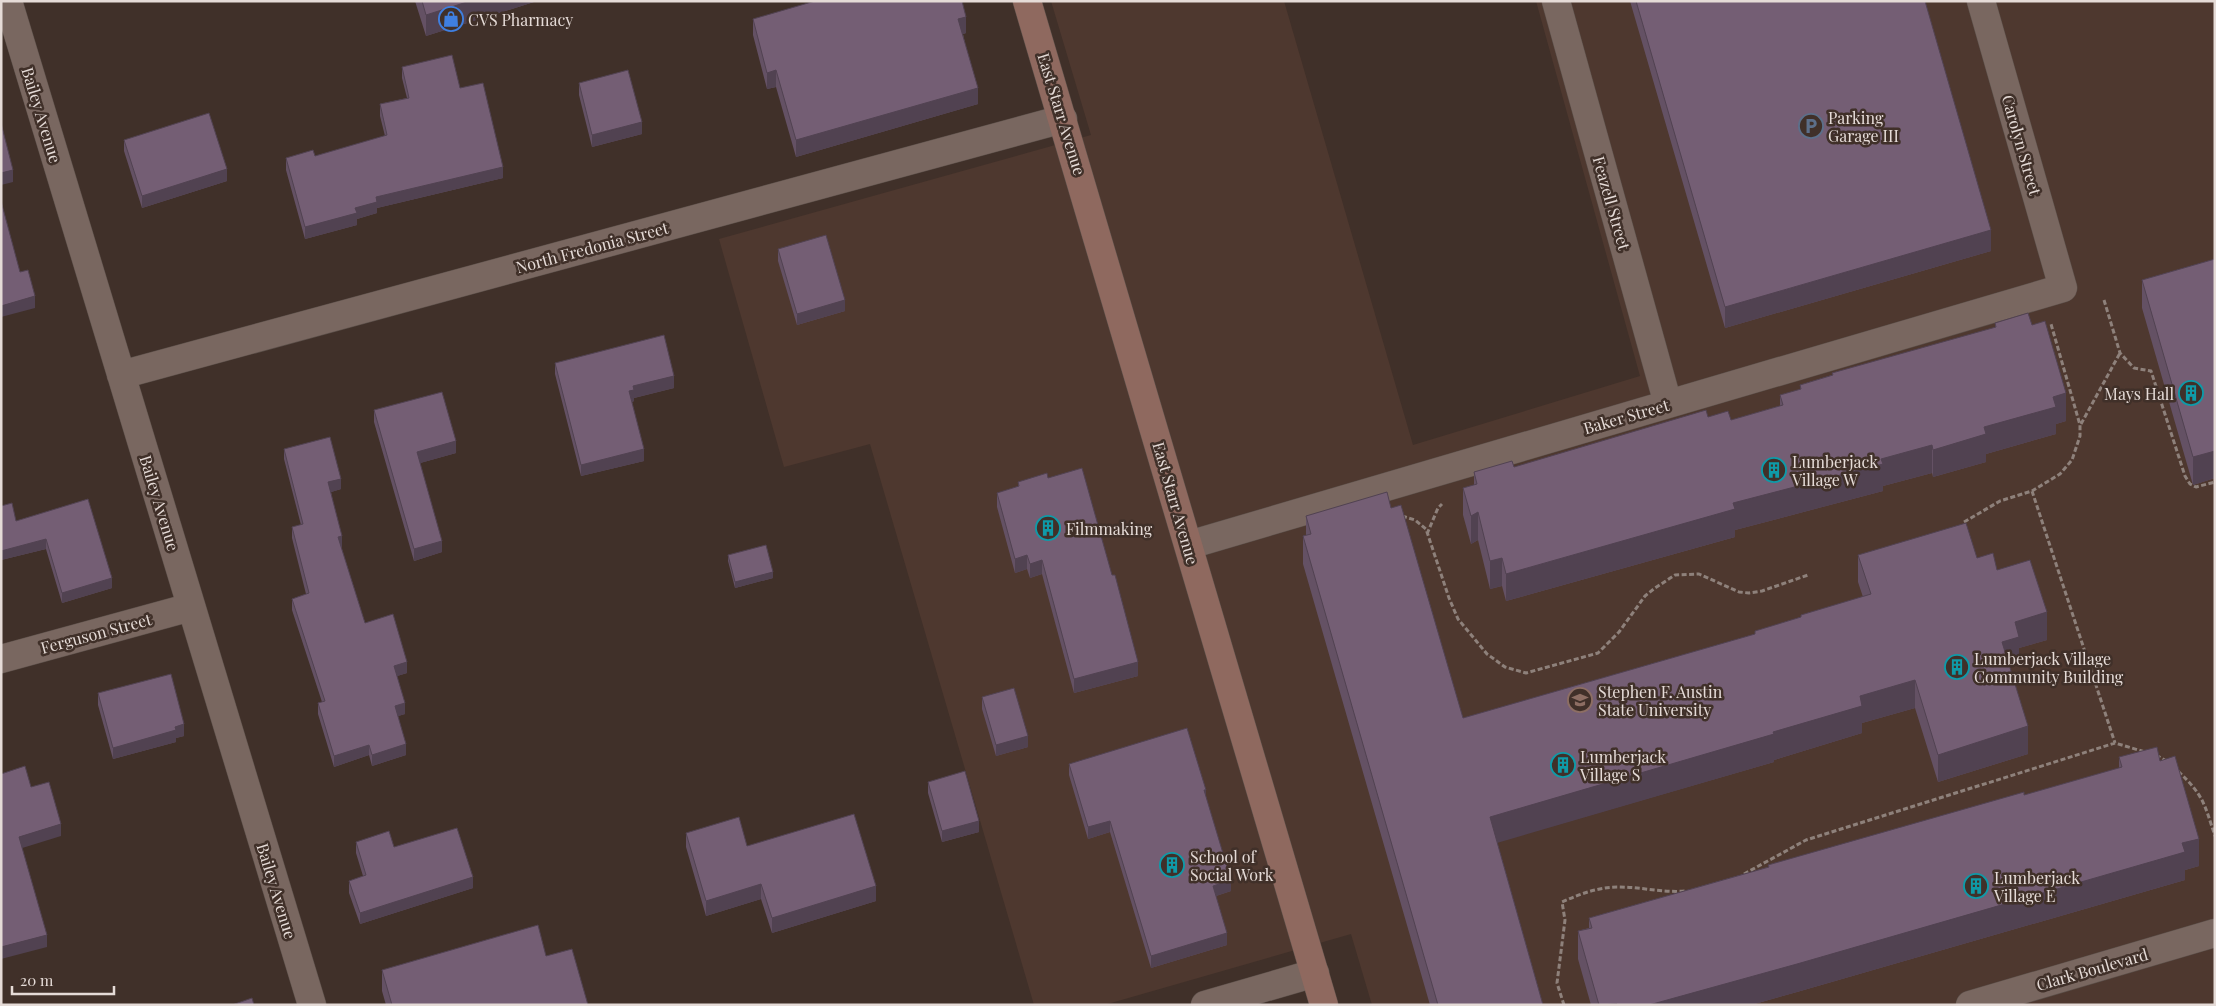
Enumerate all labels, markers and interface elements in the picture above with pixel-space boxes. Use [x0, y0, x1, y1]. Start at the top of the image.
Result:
shop icon: CVS Pharmacy [438, 6, 464, 32]
place label: CVS Pharmacy [468, 9, 573, 30]
street label: East Starr Avenue [1033, 50, 1091, 178]
street label: Bailey Avenue [18, 65, 66, 165]
street label: Carolyn Street [1998, 92, 2046, 198]
place label: Parking Garage III [1828, 107, 1899, 146]
parking icon: Parking Garage III [1798, 113, 1824, 139]
street label: Feazell Street [1589, 154, 1635, 253]
street label: North Fredonia Street [513, 216, 671, 277]
building icon: Mays Hall [2178, 380, 2204, 406]
place label: Mays Hall [2104, 383, 2174, 404]
street label: Baker Street [1581, 394, 1672, 438]
street label: East Starr Avenue [1148, 439, 1204, 567]
place label: Lumberjack Village W [1791, 451, 1878, 490]
street label: Bailey Avenue [136, 453, 184, 553]
building icon: Lumberjack Village W [1761, 457, 1787, 483]
building icon: Filmmaking [1035, 515, 1061, 541]
place label: Filmmaking [1066, 518, 1153, 539]
street label: Ferguson Street [38, 608, 154, 658]
place label: Lumberjack Village Community Building [1974, 648, 2124, 687]
building icon: Lumberjack Village Community Building [1944, 654, 1970, 680]
place label: Stephen F. Austin State University [1598, 681, 1723, 720]
school or university icon: Stephen F. Austin State University [1567, 687, 1593, 713]
place label: Lumberjack Village S [1579, 746, 1666, 785]
building icon: Lumberjack Village S [1550, 752, 1576, 778]
street label: Bailey Avenue [253, 841, 301, 941]
place label: School of Social Work [1190, 846, 1274, 885]
building icon: School of Social Work [1159, 852, 1185, 878]
place label: Lumberjack Village E [1993, 867, 2080, 906]
building icon: Lumberjack Village E [1963, 873, 1989, 899]
street label: Clark Boulevard [2034, 943, 2150, 995]
scale bar [12, 964, 115, 996]
text: 20 m [20, 970, 54, 990]

